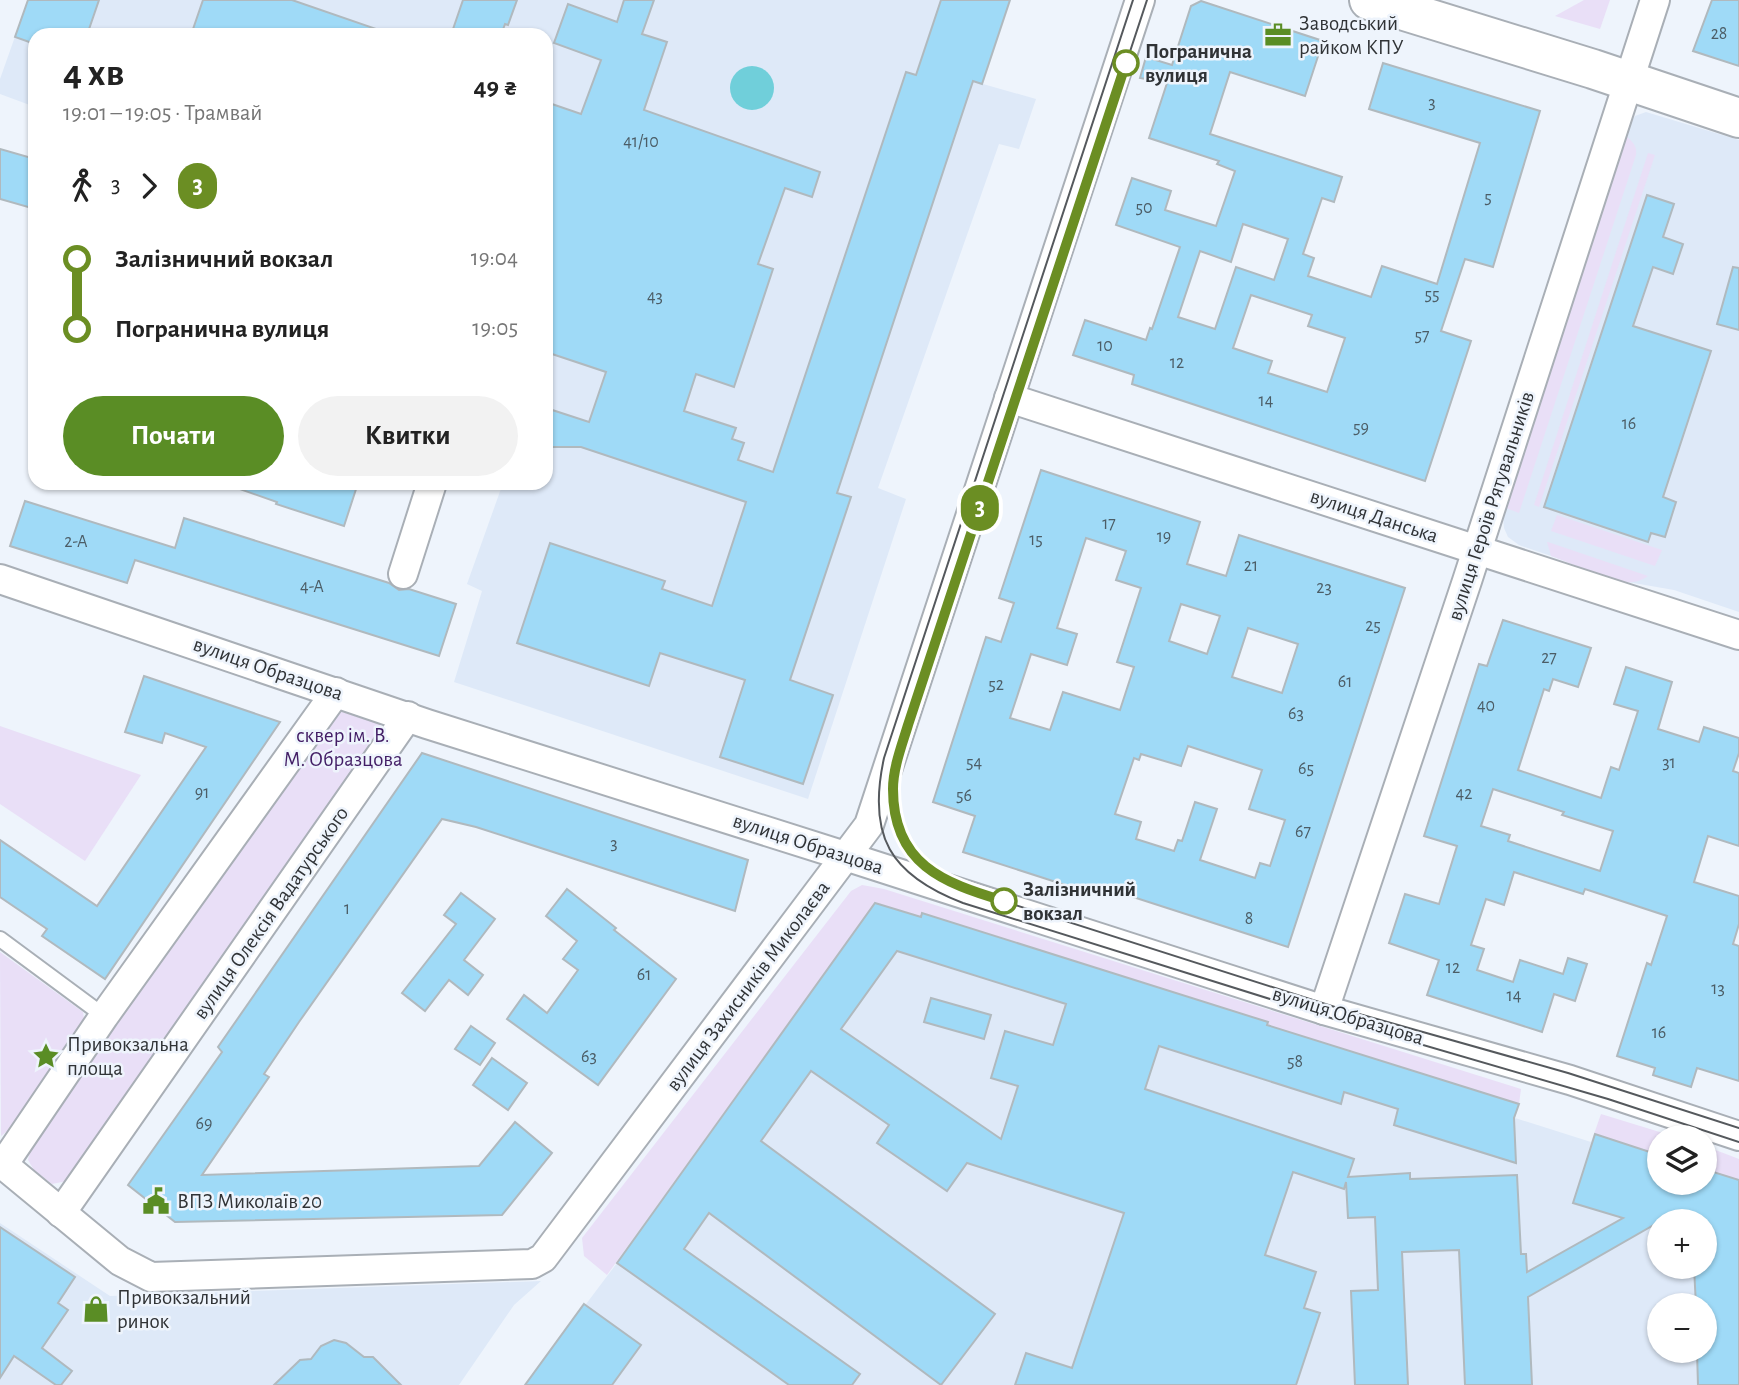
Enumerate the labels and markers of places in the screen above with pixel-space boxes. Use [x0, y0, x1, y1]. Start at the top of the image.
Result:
place label: Заводський райком КПУ [1299, 13, 1404, 58]
office icon: Заводський райком КПУ [1263, 20, 1293, 50]
place label: Погранична вулиця [1145, 41, 1252, 86]
marker: Погранична вулиця [1113, 50, 1139, 76]
place label: Залізничний вокзал [1023, 879, 1136, 924]
marker: Залізничний вокзал [991, 888, 1017, 914]
place label: Привокзальна площа [67, 1034, 189, 1079]
place icon: Привокзальна площа [31, 1041, 61, 1071]
public building icon: ВПЗ Миколаїв 20 [141, 1186, 171, 1216]
place label: ВПЗ Миколаїв 20 [177, 1191, 322, 1212]
place label: Привокзальний ринок [117, 1287, 251, 1332]
shop icon: Привокзальний ринок [81, 1294, 111, 1324]

